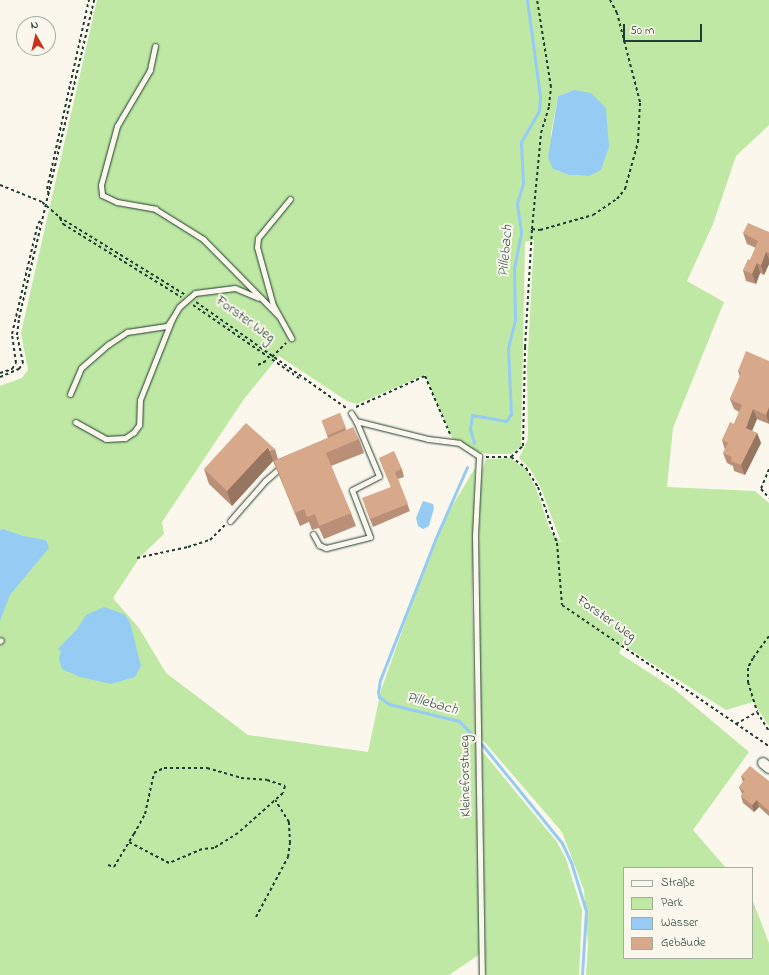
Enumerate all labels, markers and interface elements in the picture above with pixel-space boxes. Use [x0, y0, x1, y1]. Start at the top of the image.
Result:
north arrow [16, 16, 56, 56]
scale bar [625, 16, 704, 42]
text: N [30, 17, 39, 34]
text: 50 m [630, 22, 654, 40]
water label: Pillebach [495, 224, 517, 278]
street label: Forster Weg [212, 293, 278, 347]
street label: Forster Weg [573, 592, 639, 646]
water label: Pillebach [405, 689, 459, 719]
street label: Kleineforstweg [457, 735, 475, 817]
legend [623, 867, 753, 959]
text: Straße [661, 874, 695, 892]
text: Park [661, 894, 683, 912]
text: Wasser [661, 914, 698, 932]
text: Gebäude [661, 934, 705, 952]

